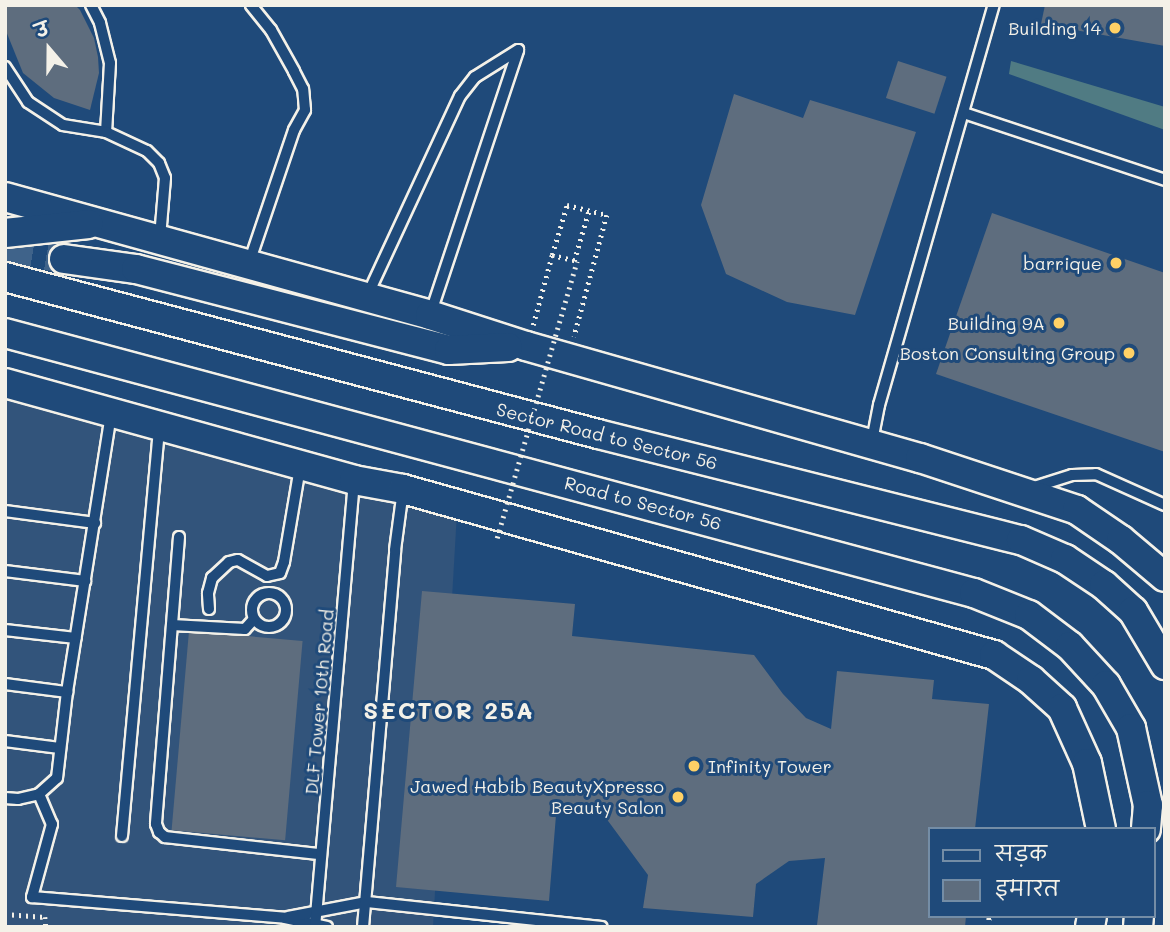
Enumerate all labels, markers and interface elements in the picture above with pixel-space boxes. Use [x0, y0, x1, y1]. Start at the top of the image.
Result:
north arrow [14, 14, 84, 84]
text: उ [31, 15, 52, 43]
place label: Building 14 [1008, 17, 1101, 39]
marker: Building 14 [1107, 20, 1123, 36]
place label: barrique [1023, 252, 1102, 274]
marker: barrique [1108, 255, 1124, 271]
place label: Building 9A [948, 312, 1045, 334]
marker: Building 9A [1051, 315, 1067, 331]
place label: Boston Consulting Group [900, 342, 1115, 364]
marker: Boston Consulting Group [1121, 345, 1137, 361]
street label: Sector Road to Sector 56 [494, 398, 720, 474]
street label: Road to Sector 56 [562, 472, 724, 534]
street label: DLF Tower 10th Road [300, 608, 338, 796]
district label: SECTOR 25A [365, 696, 533, 724]
place label: Infinity Tower [708, 755, 832, 777]
marker: Infinity Tower [686, 758, 702, 774]
place label: Jawed Habib BeautyXpresso Beauty Salon [410, 776, 664, 818]
marker: Jawed Habib BeautyXpresso Beauty Salon [670, 789, 686, 805]
legend [928, 827, 1156, 918]
text: सड़क [995, 839, 1047, 866]
text: इमारत [995, 874, 1059, 901]

